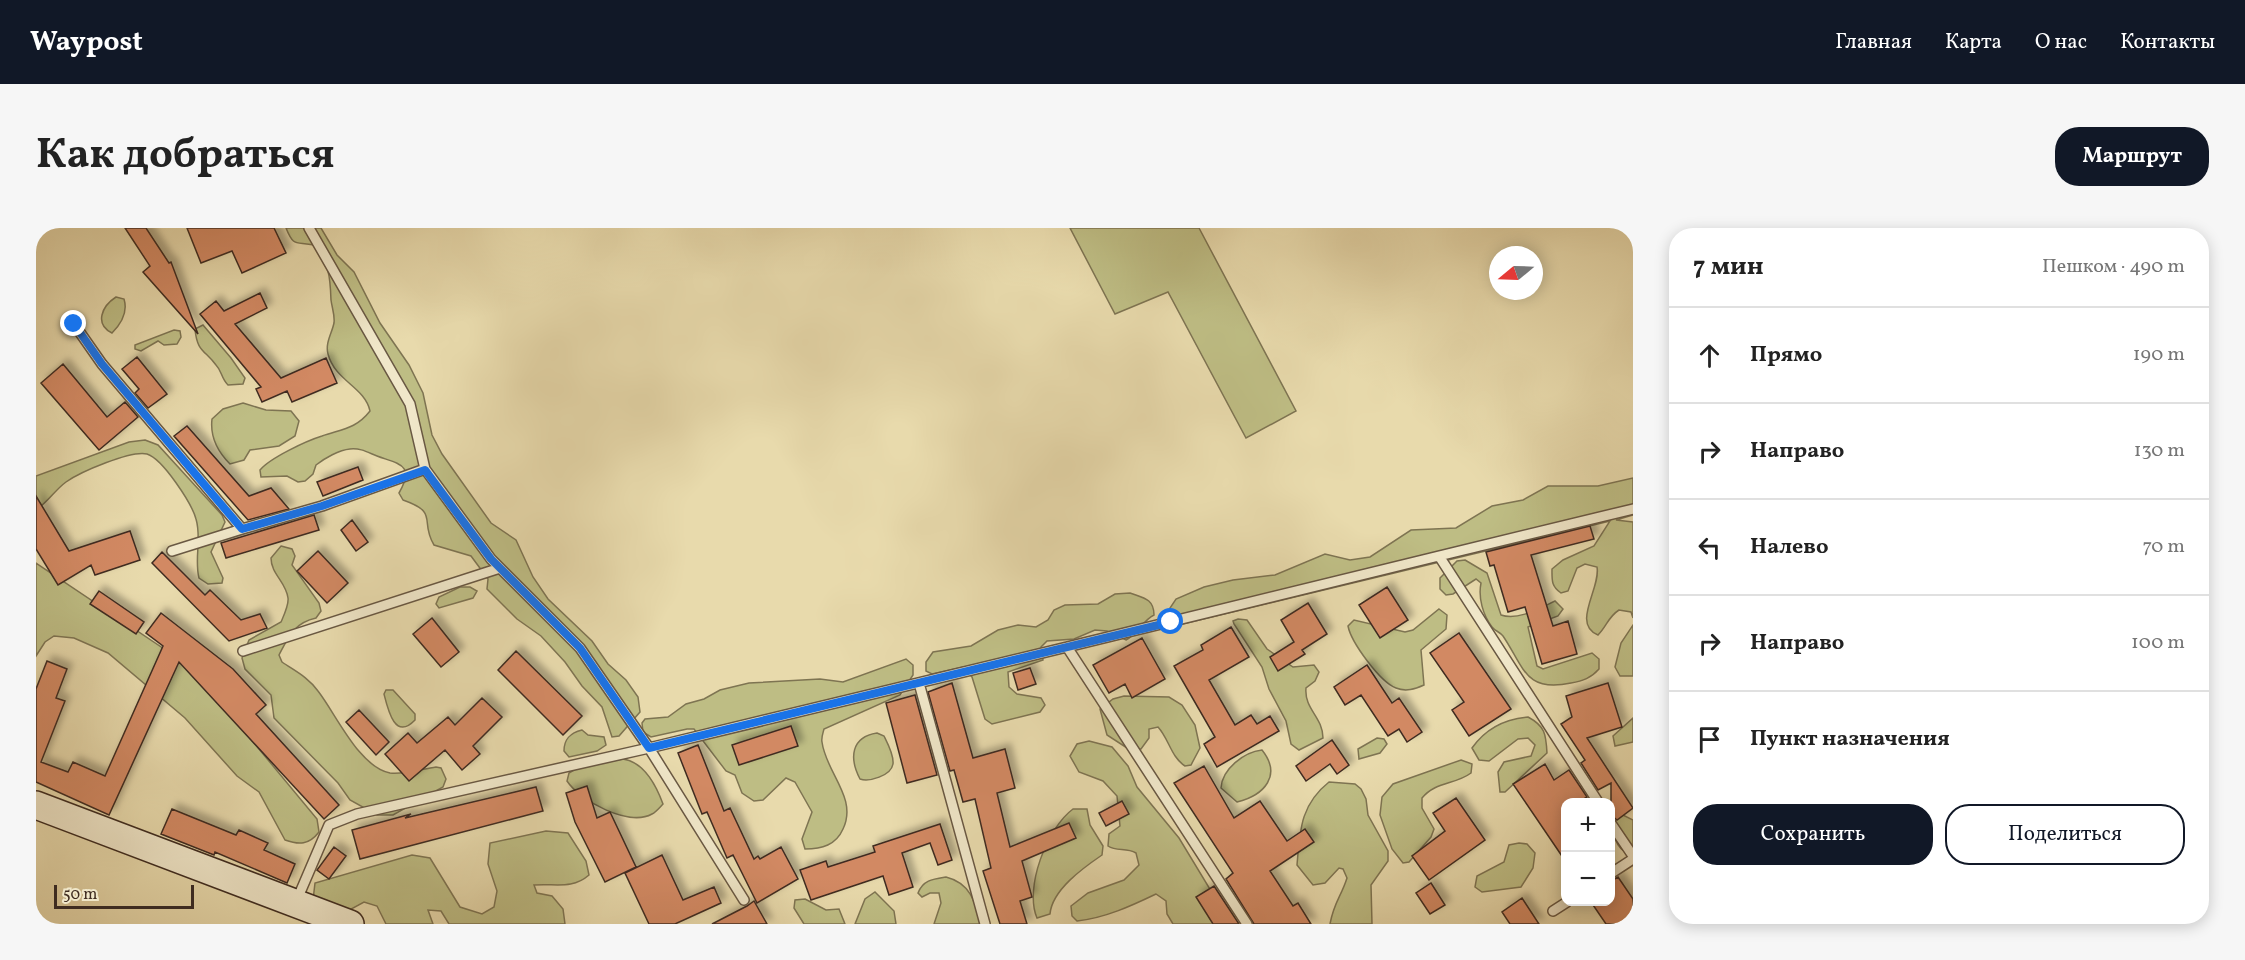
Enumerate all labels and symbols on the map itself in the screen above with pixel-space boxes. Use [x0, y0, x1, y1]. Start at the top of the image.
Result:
north arrow [1489, 246, 1543, 300]
route end [60, 310, 86, 336]
route start [1157, 608, 1183, 634]
scale bar [54, 882, 194, 910]

